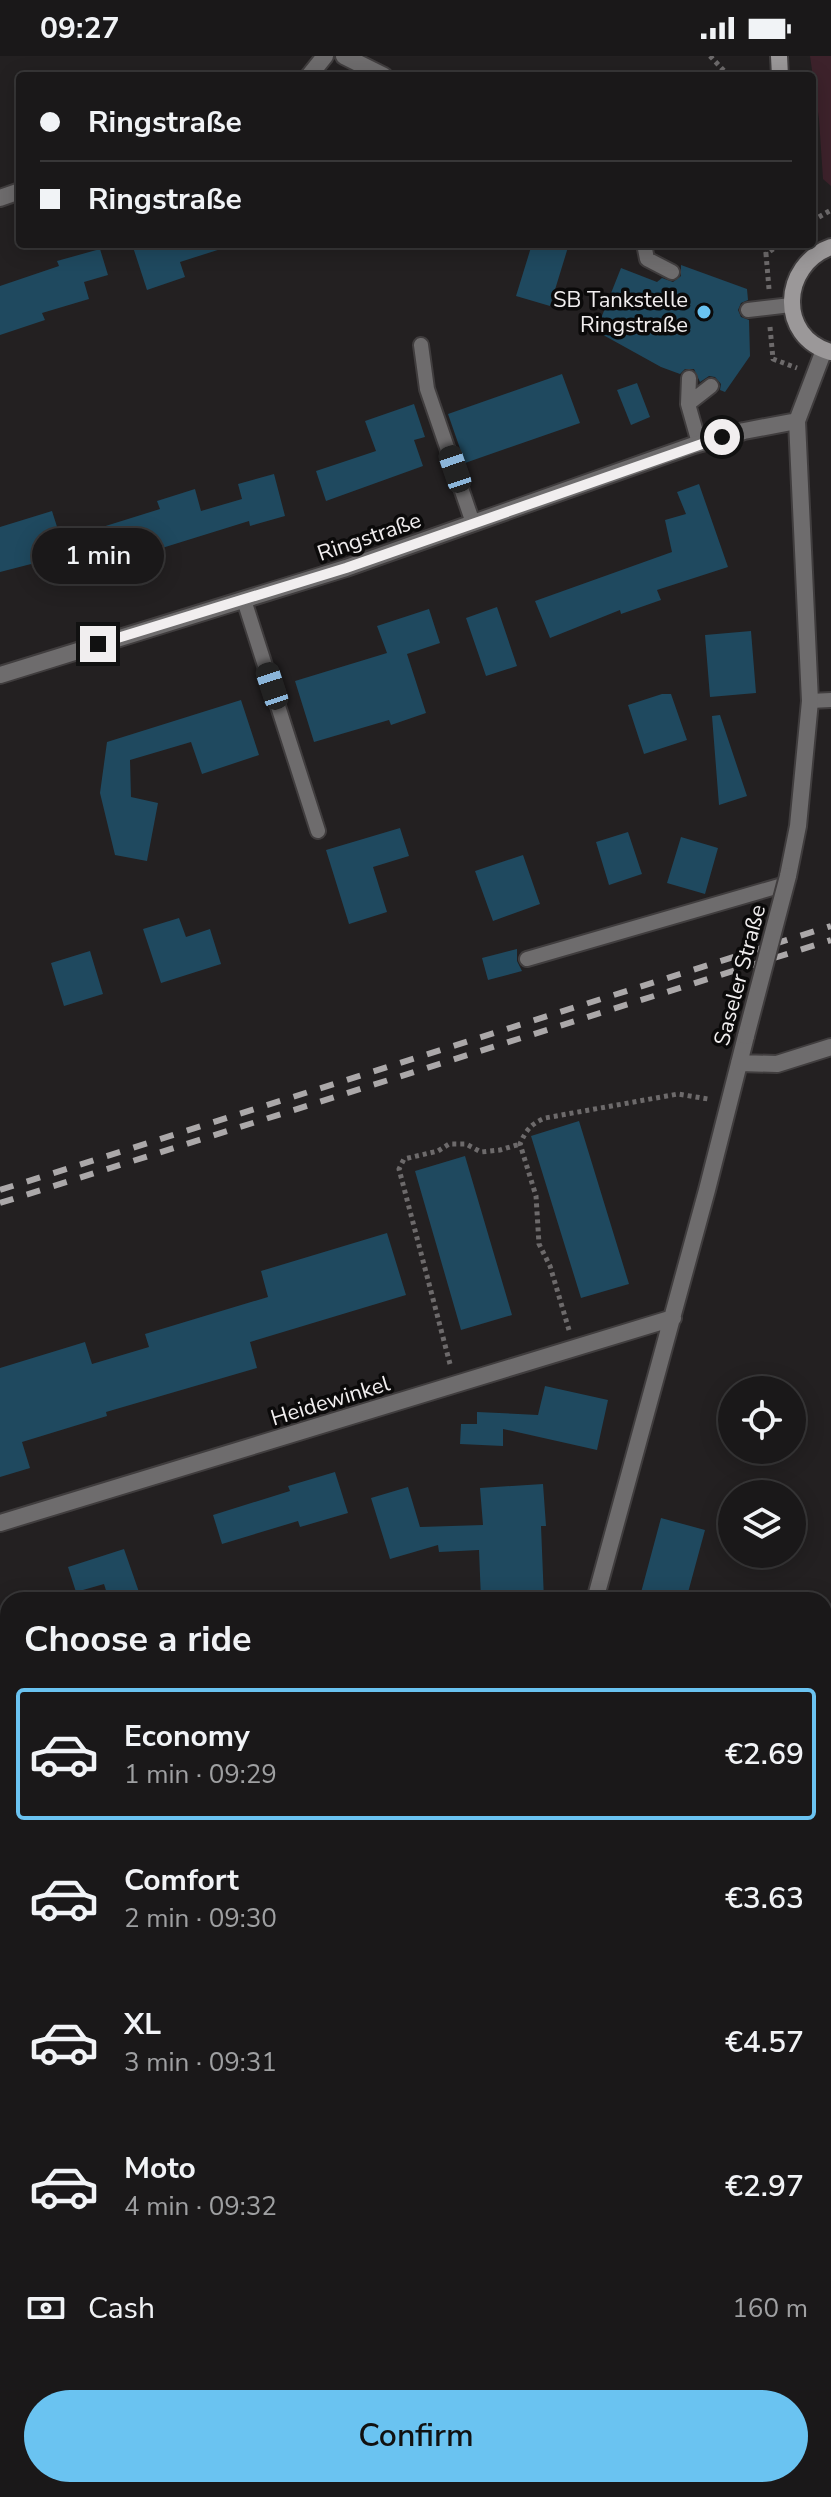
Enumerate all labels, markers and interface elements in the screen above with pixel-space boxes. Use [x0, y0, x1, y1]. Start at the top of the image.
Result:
text: 09:27 [40, 8, 119, 49]
text: Ringstraße [88, 102, 242, 143]
text: Ringstraße [88, 179, 242, 220]
place label: SB Tankstelle Ringstraße [553, 285, 688, 340]
marker: SB Tankstelle Ringstraße [695, 303, 713, 321]
route start [704, 419, 740, 455]
car [436, 442, 474, 496]
street label: Ringstraße [313, 505, 425, 569]
callout: 1 min [32, 528, 164, 584]
text: 1 min [65, 538, 131, 573]
route end [80, 626, 116, 662]
car [253, 659, 291, 713]
street label: Saseler Straße [707, 901, 773, 1049]
street label: Heidewinkel [267, 1368, 394, 1433]
map controls [718, 1376, 806, 1568]
button: locate [718, 1376, 806, 1464]
button: layers [718, 1480, 806, 1568]
text: Choose a ride [24, 1615, 252, 1664]
text: Economy [124, 1716, 250, 1757]
icon: car [28, 1718, 100, 1790]
text: €2.69 [725, 1734, 804, 1775]
text: 1 min · 09:29 [124, 1757, 277, 1792]
text: Comfort [124, 1860, 239, 1901]
icon: car [28, 1862, 100, 1934]
text: €3.63 [725, 1878, 804, 1919]
text: 2 min · 09:30 [124, 1901, 277, 1936]
text: XL [124, 2004, 161, 2045]
icon: car [28, 2006, 100, 2078]
text: €4.57 [725, 2022, 804, 2063]
text: 3 min · 09:31 [124, 2045, 277, 2080]
text: Moto [124, 2148, 196, 2189]
icon: car [28, 2150, 100, 2222]
text: €2.97 [725, 2166, 804, 2207]
text: 4 min · 09:32 [124, 2189, 277, 2224]
icon: cash [24, 2286, 68, 2330]
text: Cash [88, 2288, 155, 2329]
text: 160 m [732, 2291, 808, 2326]
button: Confirm [24, 2390, 808, 2482]

